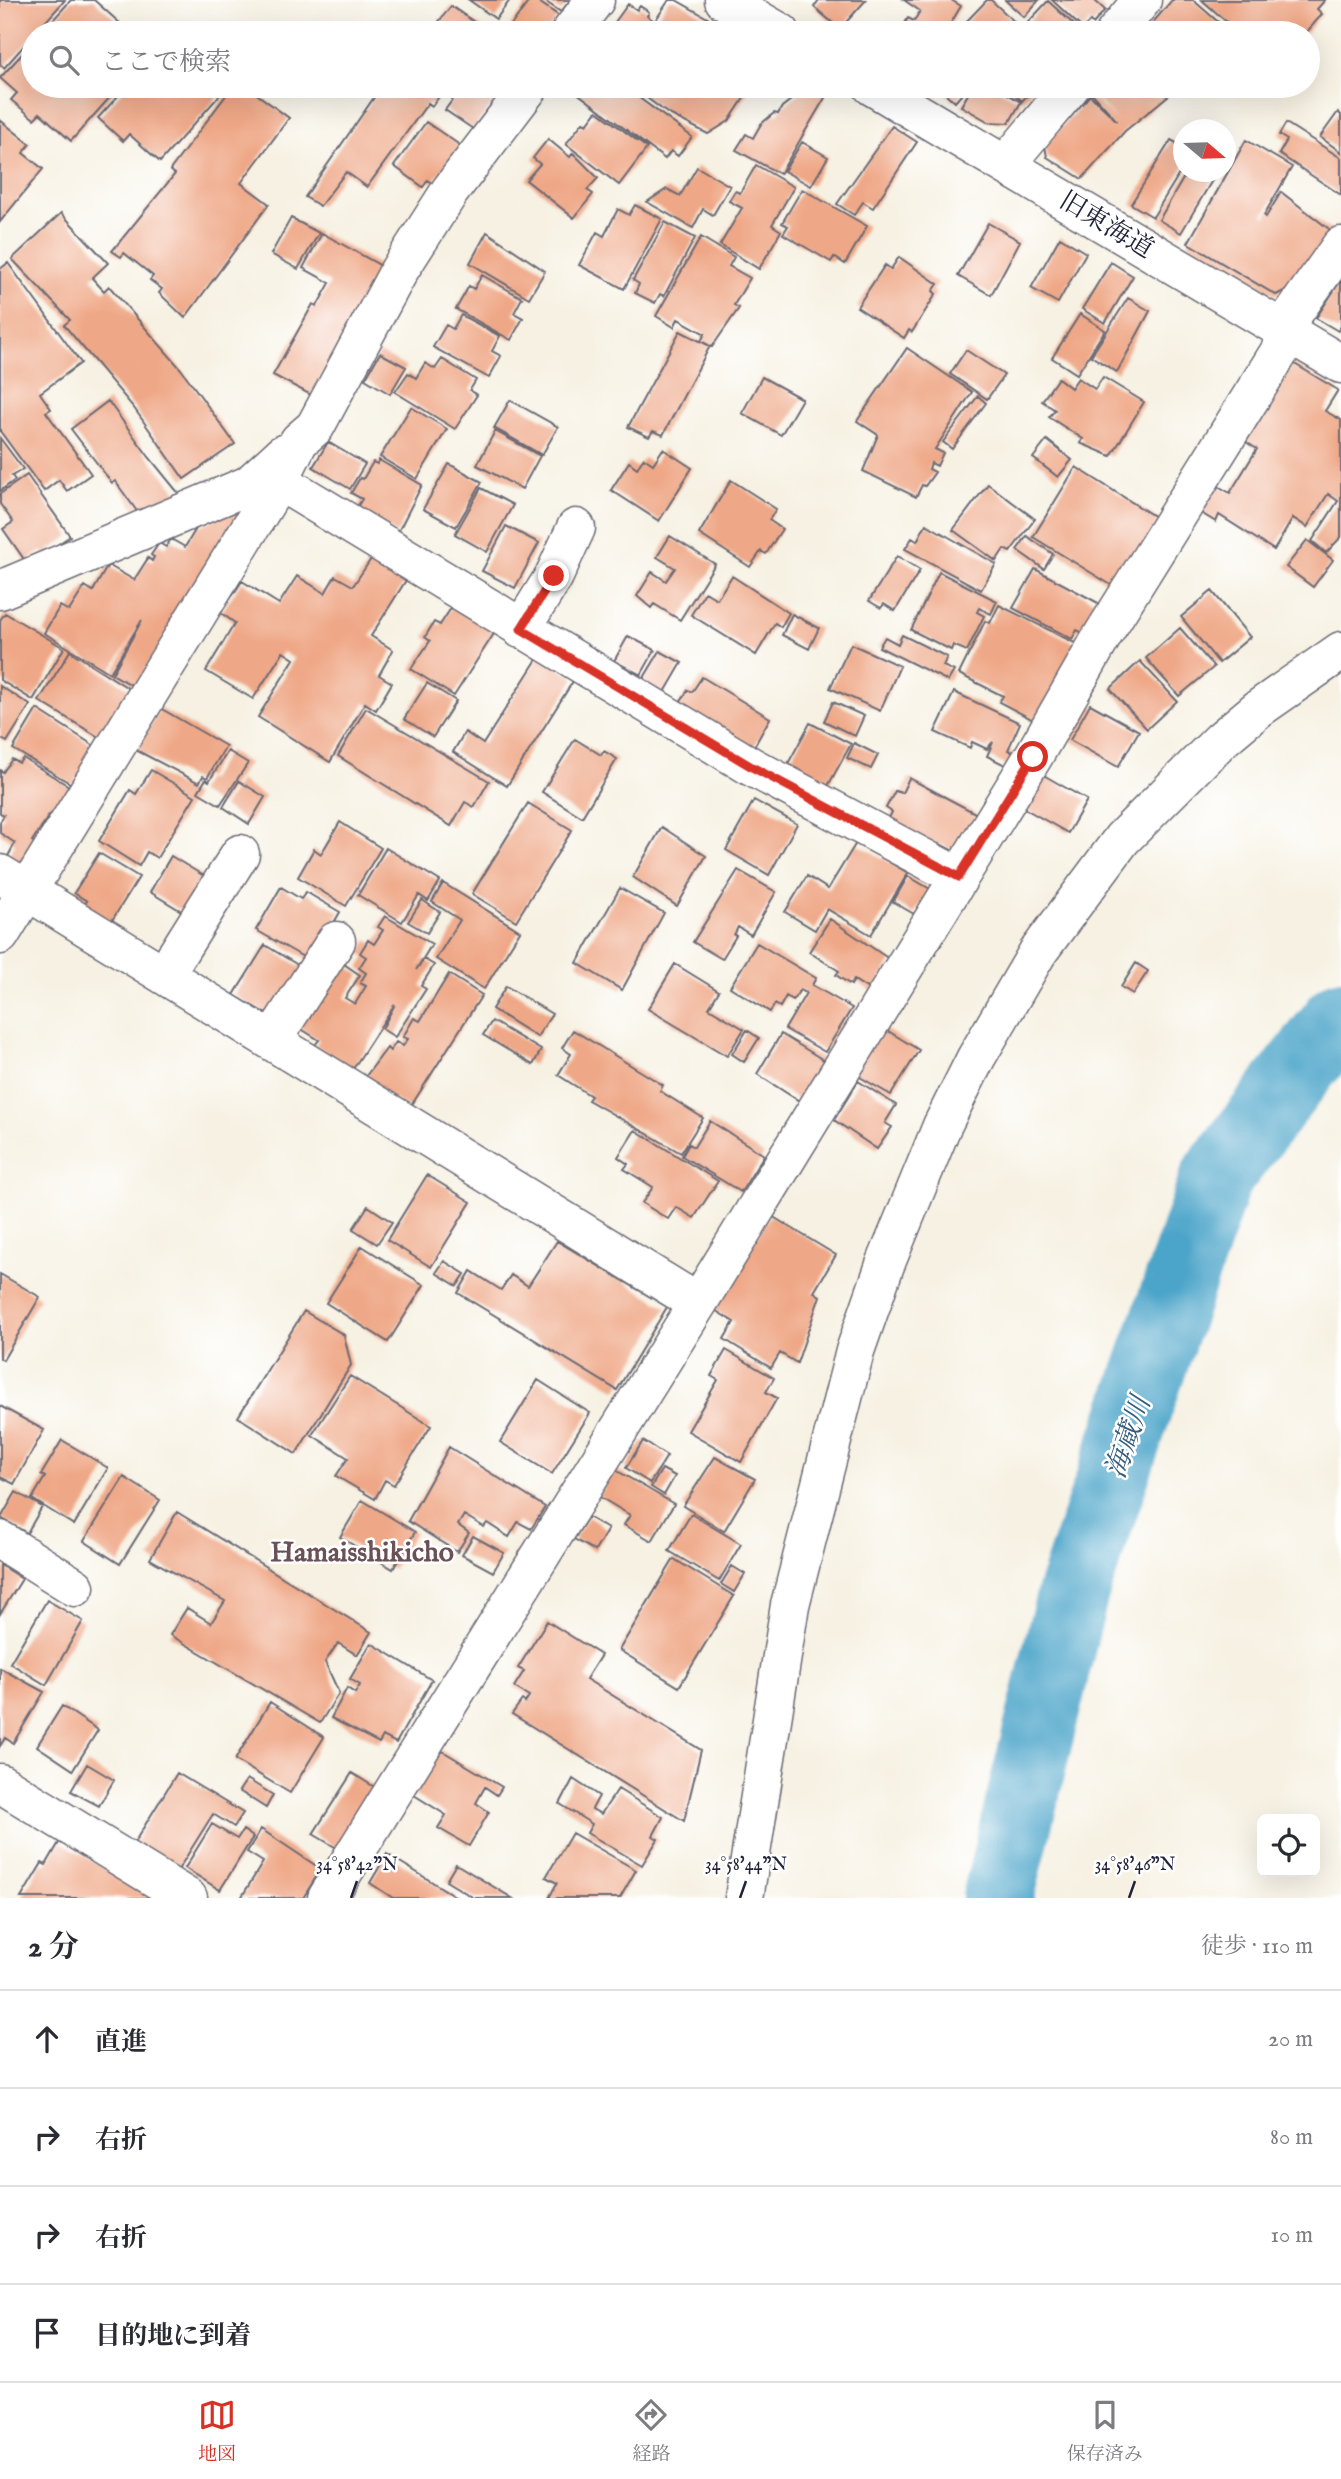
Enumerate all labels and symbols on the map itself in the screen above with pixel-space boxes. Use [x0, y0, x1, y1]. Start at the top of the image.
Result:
north arrow [1173, 119, 1236, 182]
street label: 旧東海道 [1053, 184, 1159, 266]
route end [538, 560, 569, 591]
route start [1017, 741, 1048, 772]
water label: 海蔵川 [1099, 1390, 1161, 1483]
district label: Hamaisshikicho [270, 1536, 454, 1571]
text: 34°58'42"N [316, 1854, 398, 1877]
text: 34°58'44"N [705, 1854, 787, 1877]
text: 34°58'46"N [1095, 1854, 1176, 1877]

